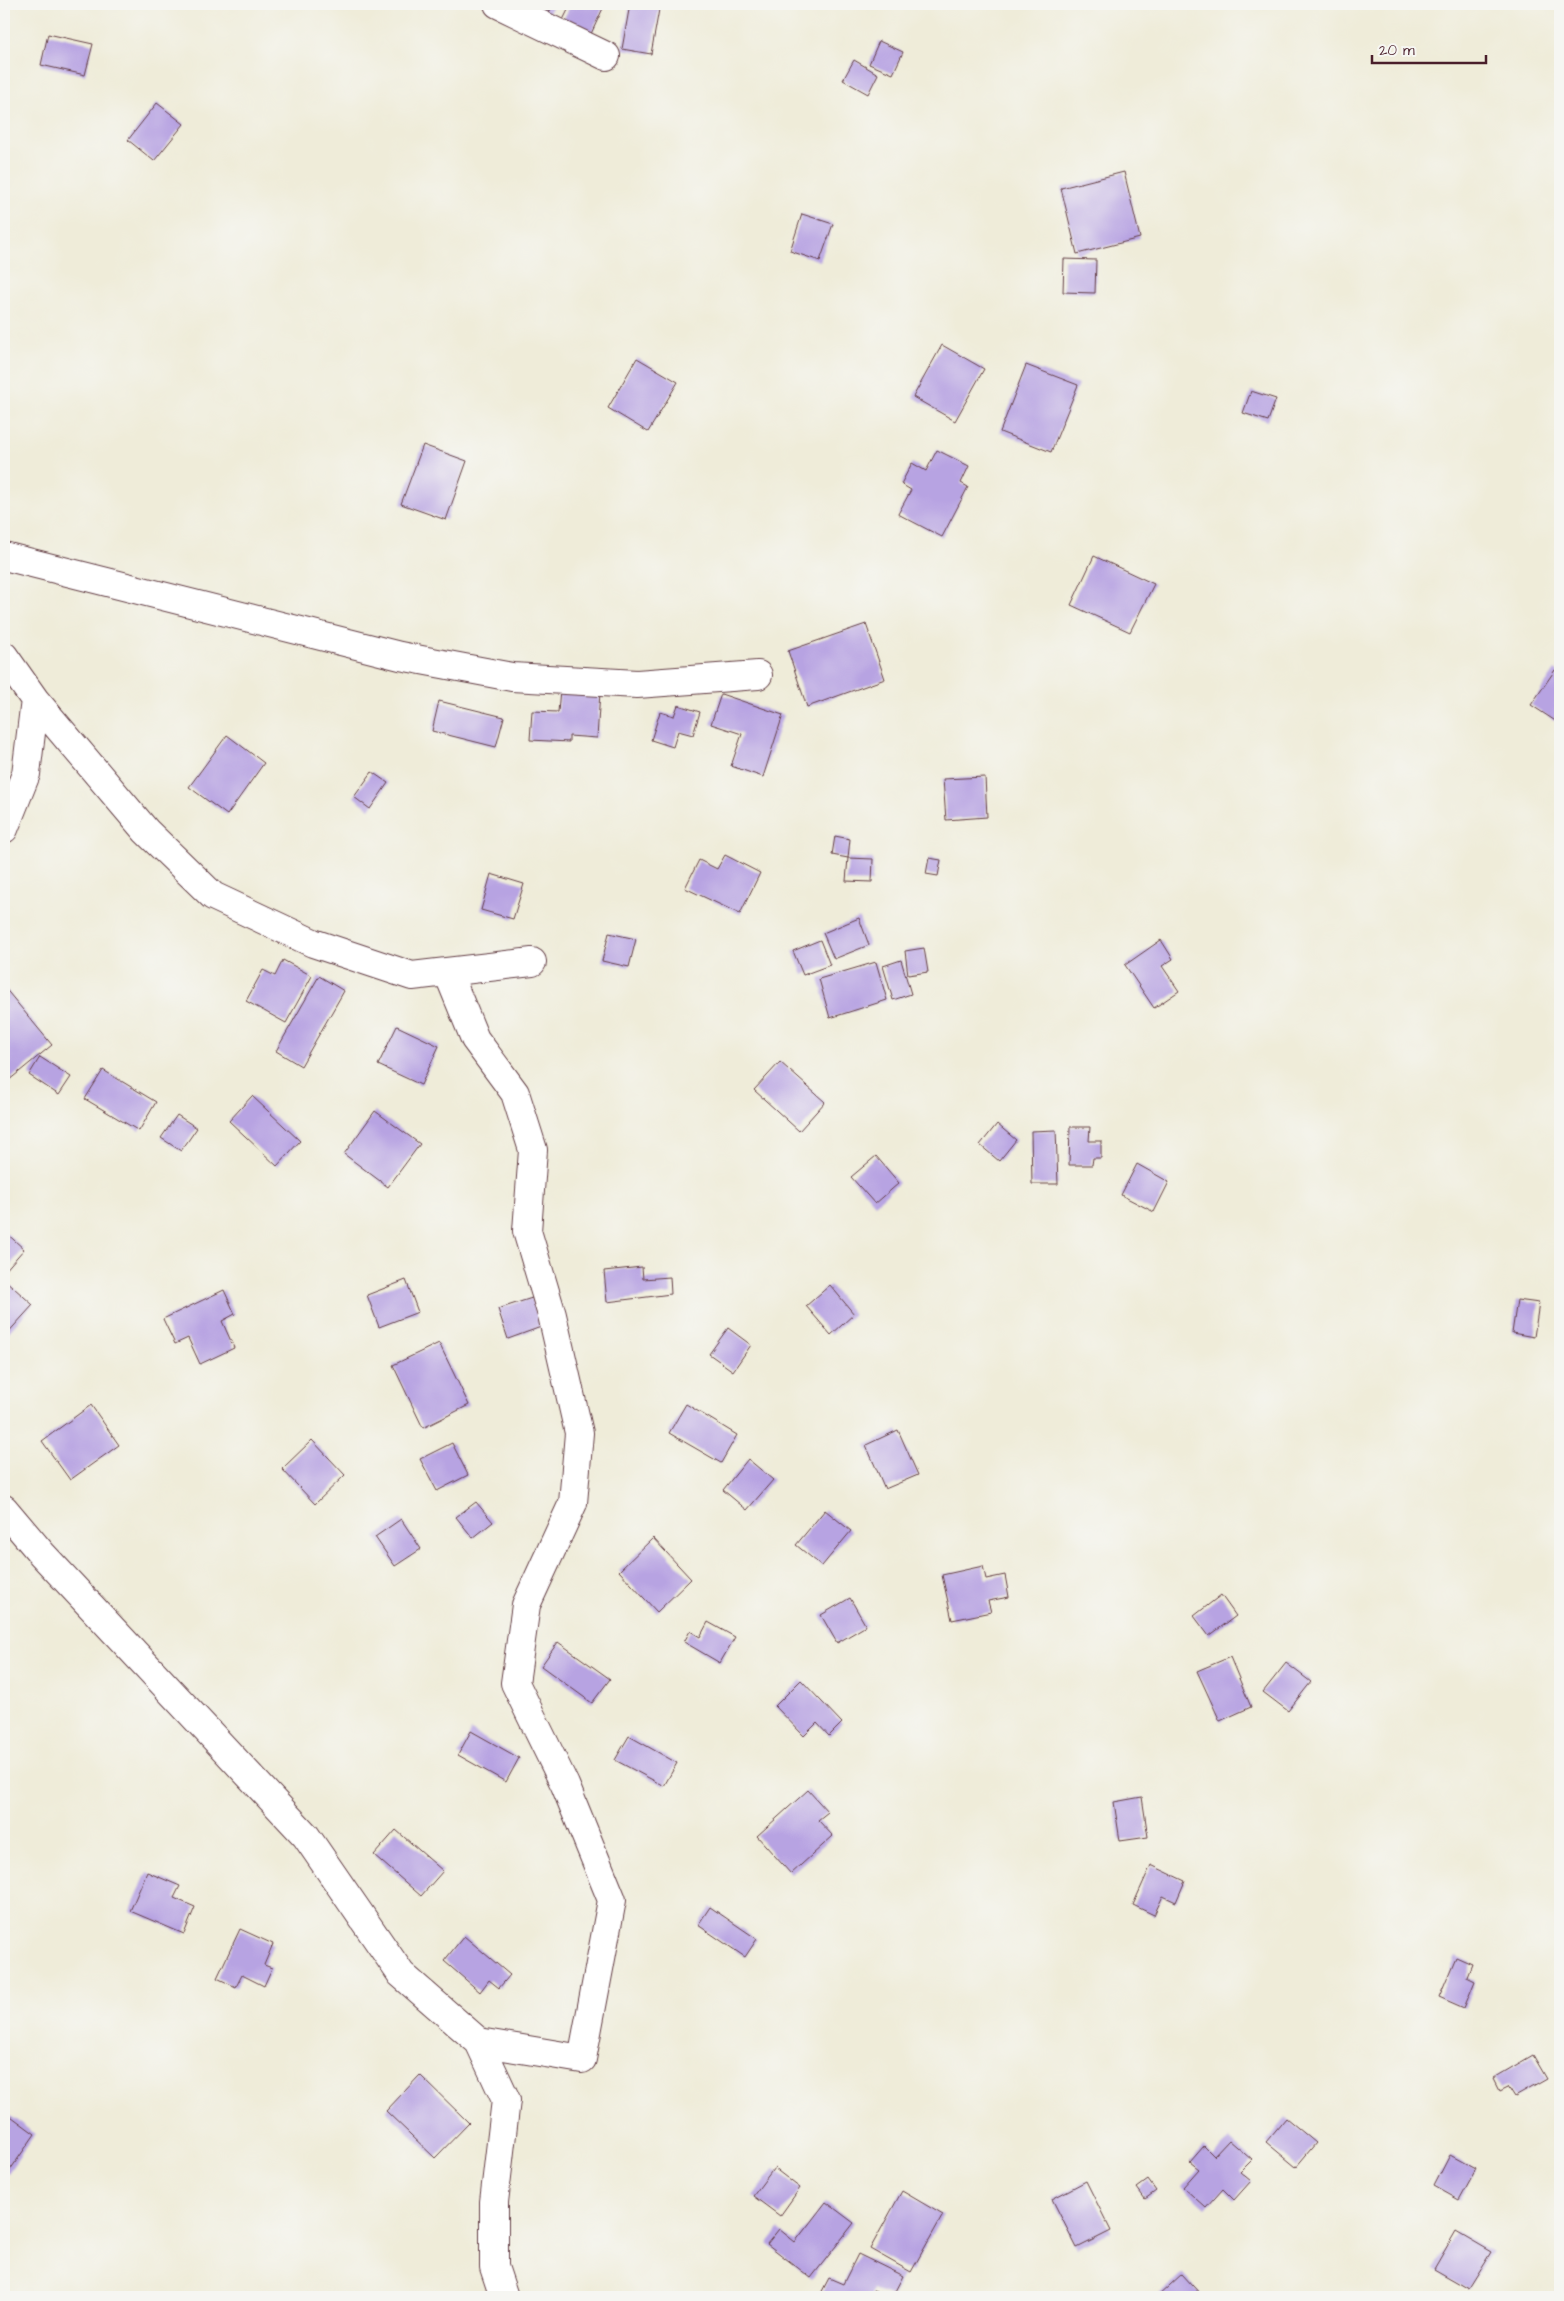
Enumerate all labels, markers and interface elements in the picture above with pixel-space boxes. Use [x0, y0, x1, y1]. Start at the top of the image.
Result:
scale bar [1372, 32, 1485, 64]
text: 20 m [1379, 40, 1415, 61]

